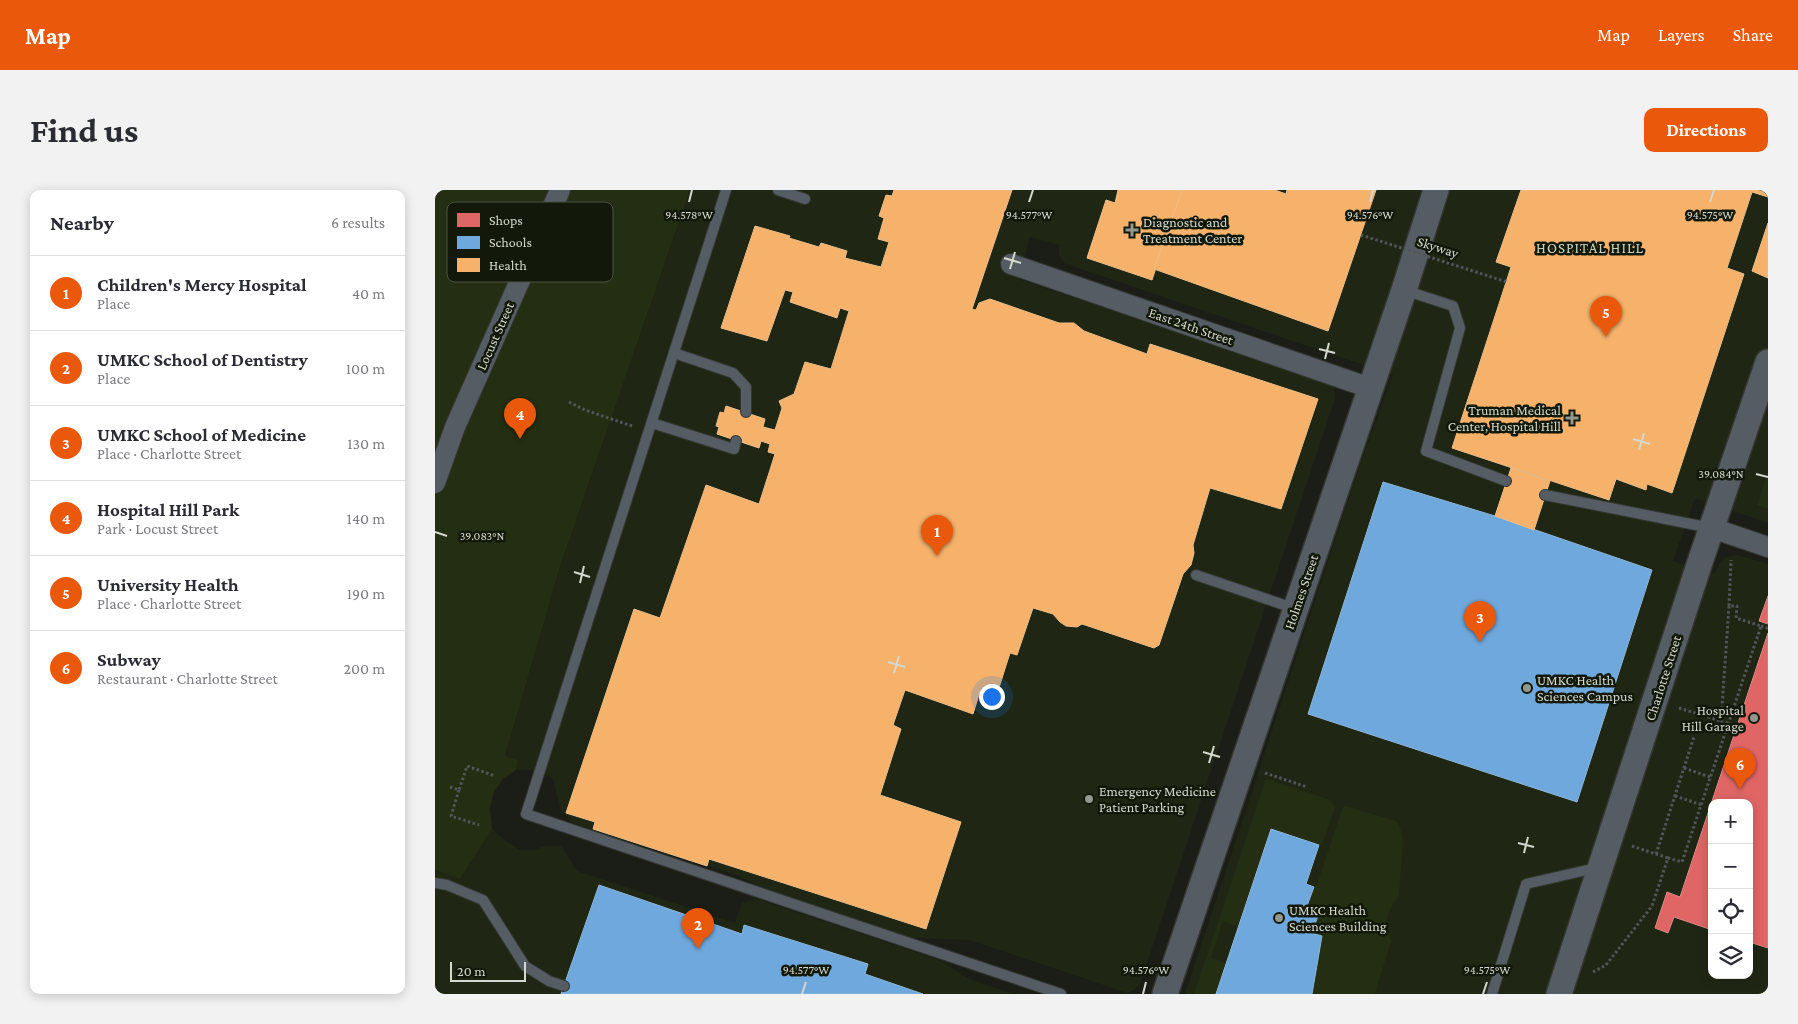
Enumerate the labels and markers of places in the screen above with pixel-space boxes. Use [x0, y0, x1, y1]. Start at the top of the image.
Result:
place label: Diagnostic and Treatment Center [1143, 214, 1242, 246]
marker: Diagnostic and Treatment Center [1125, 223, 1139, 237]
pin: 5 [1590, 296, 1622, 337]
pin: 4 [504, 398, 536, 439]
place label: Truman Medical Center, Hospital Hill [1448, 402, 1561, 434]
marker: Truman Medical Center, Hospital Hill [1565, 411, 1579, 425]
pin: 1 [921, 515, 953, 556]
pin: 3 [1464, 601, 1496, 642]
place label: UMKC Health Sciences Campus [1537, 672, 1633, 704]
marker: UMKC Health Sciences Campus [1521, 682, 1533, 694]
place label: Hospital Hill Garage [1682, 702, 1744, 734]
marker: Hospital Hill Garage [1748, 712, 1760, 724]
pin: 6 [1724, 748, 1756, 789]
place label: Emergency Medicine Patient Parking [1099, 783, 1216, 815]
marker: Emergency Medicine Patient Parking [1083, 793, 1095, 805]
place label: UMKC Health Sciences Building [1289, 902, 1387, 934]
pin: 2 [682, 908, 714, 949]
marker: UMKC Health Sciences Building [1273, 912, 1285, 924]

